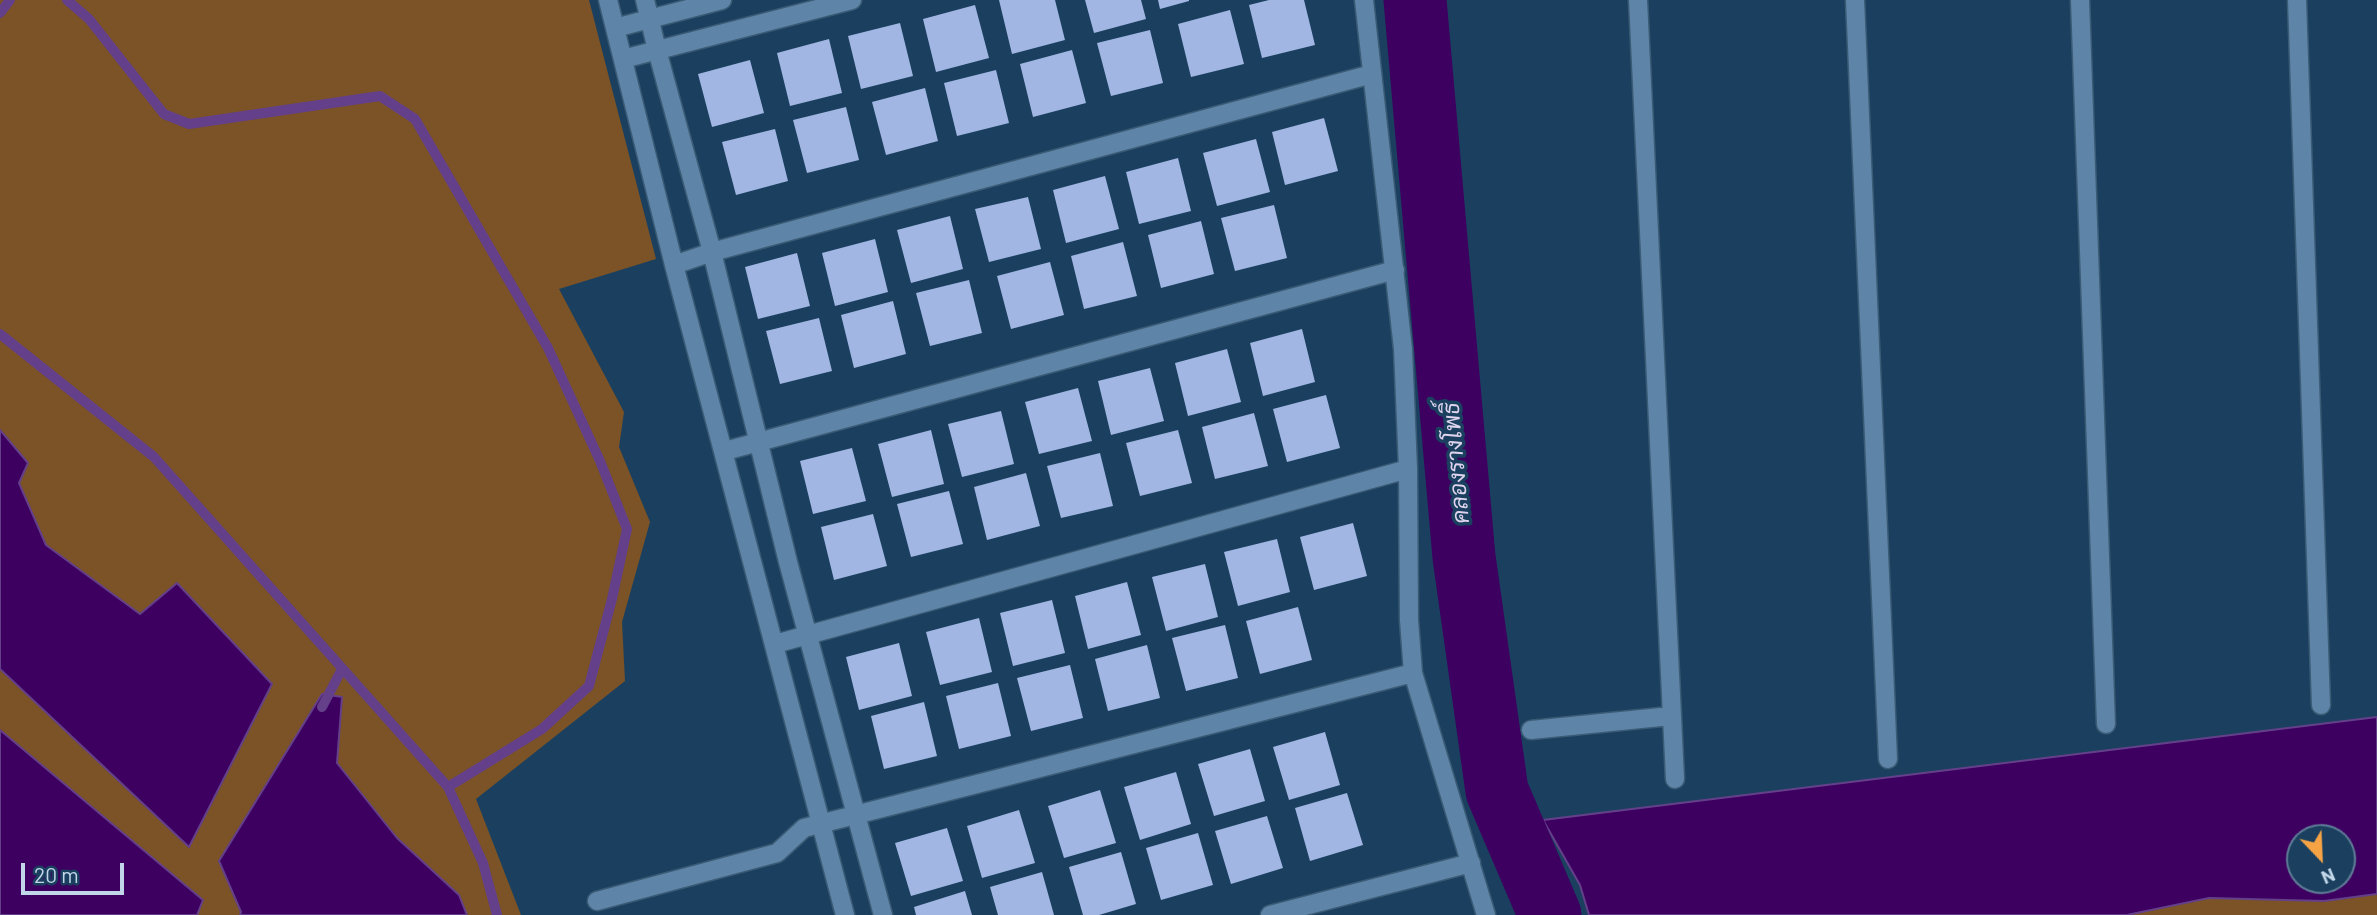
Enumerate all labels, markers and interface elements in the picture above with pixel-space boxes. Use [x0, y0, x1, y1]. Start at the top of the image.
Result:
water label: คลองรางโพธิ์ [1437, 401, 1475, 525]
north arrow [2286, 824, 2356, 894]
scale bar [24, 848, 128, 892]
text: 20 m [34, 862, 79, 887]
text: N [2318, 864, 2339, 890]

